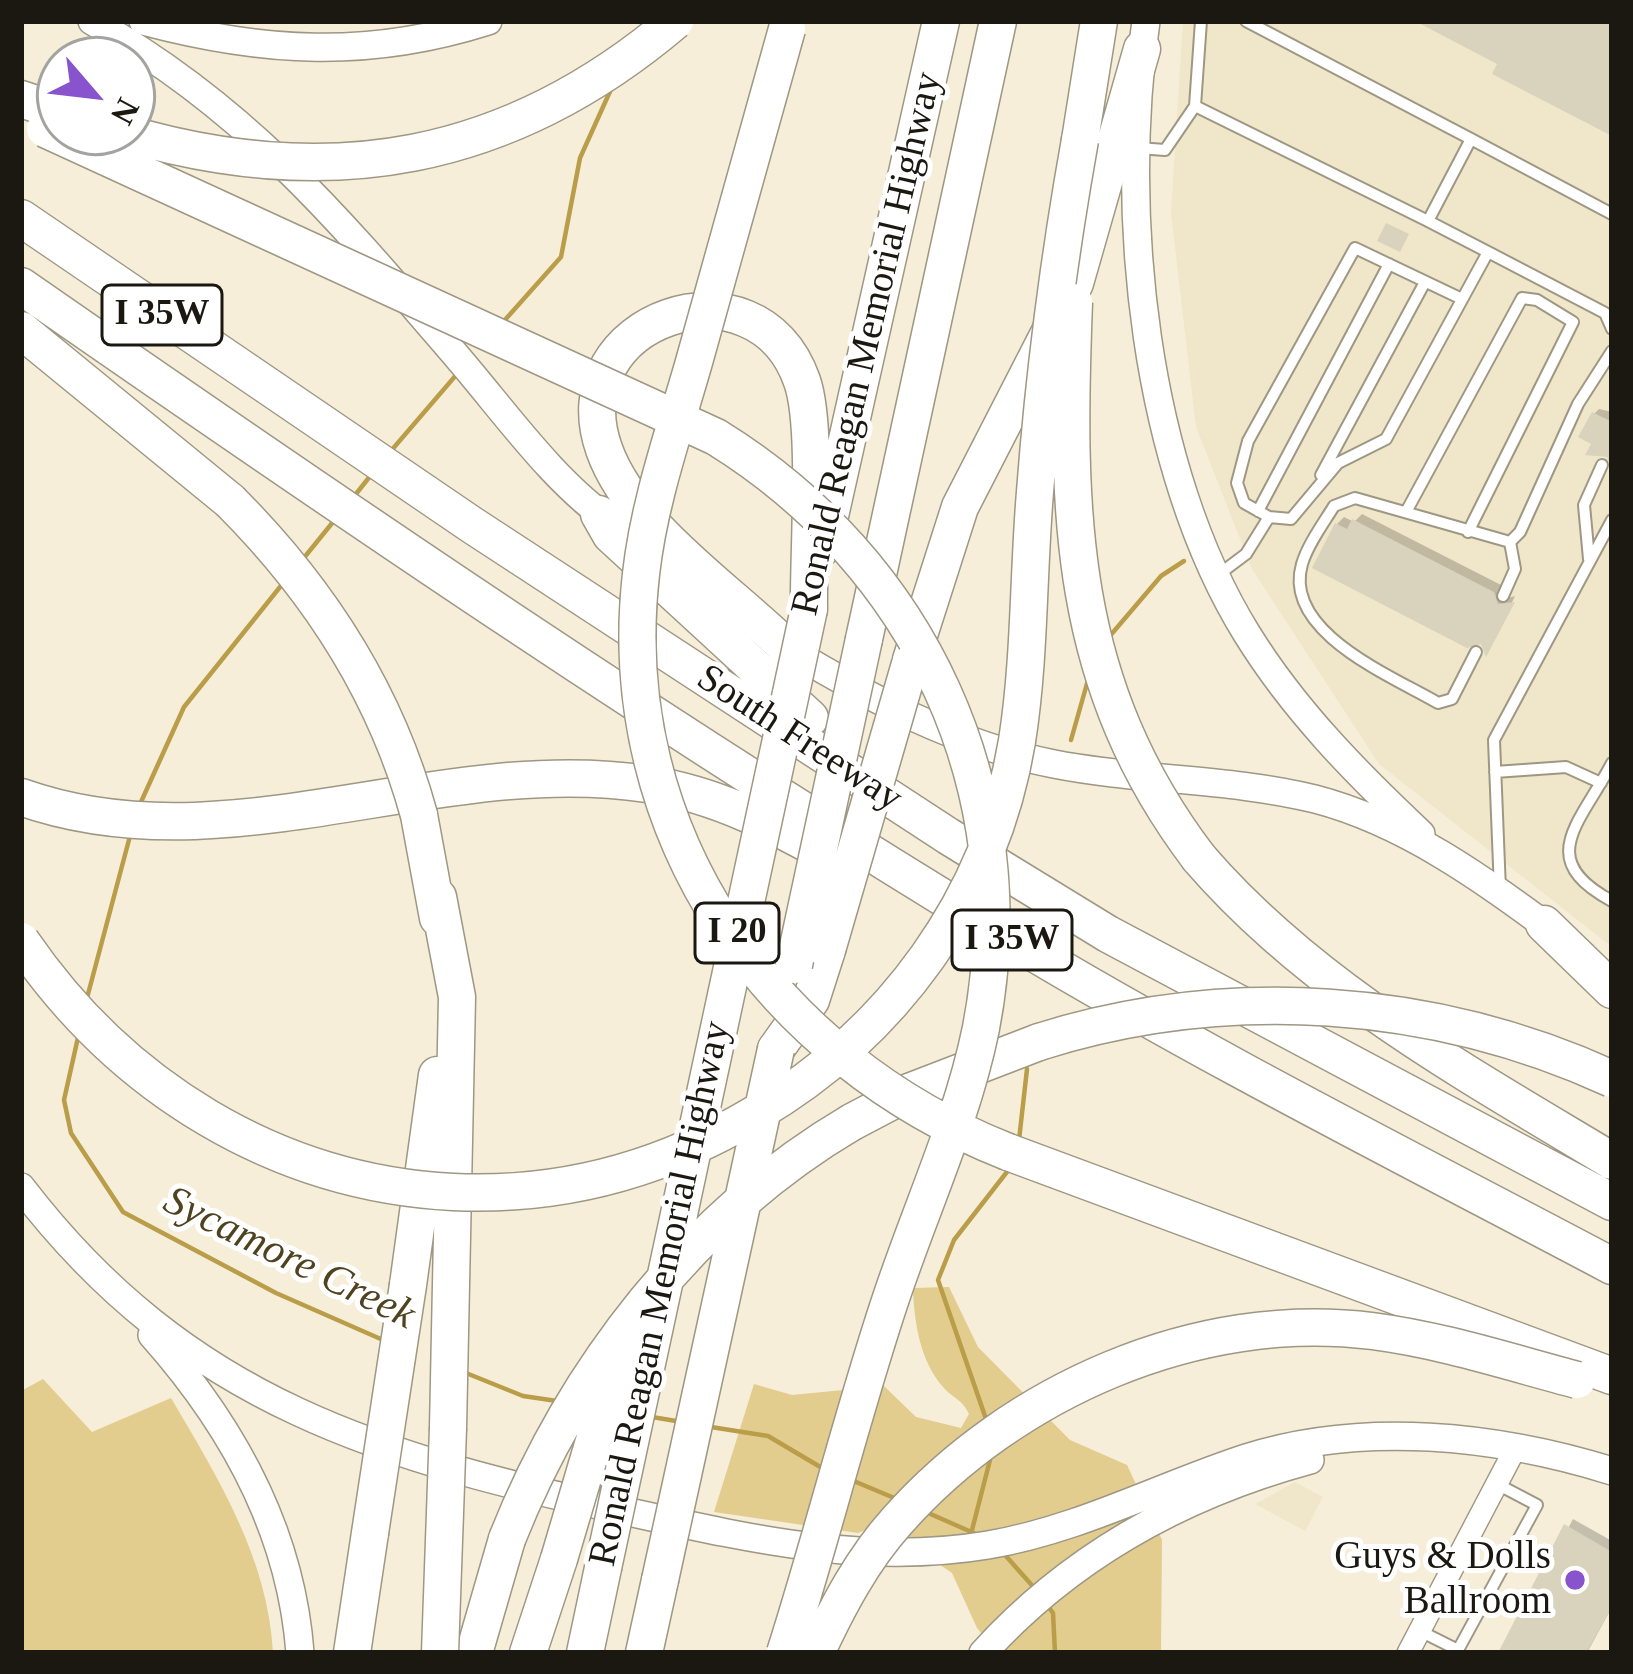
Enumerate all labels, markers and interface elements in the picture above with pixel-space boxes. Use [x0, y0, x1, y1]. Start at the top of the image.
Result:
north arrow [36, 36, 156, 156]
street label: Ronald Reagan Memorial Highway [783, 68, 953, 620]
text: N [104, 93, 147, 130]
road number: I 35W [102, 285, 222, 345]
street label: South Freeway [688, 655, 910, 823]
road number: I 20 [695, 903, 779, 963]
road number: I 35W [952, 910, 1072, 970]
street label: Ronald Reagan Memorial Highway [580, 1017, 742, 1571]
water label: Sycamore Creek [155, 1176, 423, 1342]
place label: Guys & Dolls Ballroom [1334, 1535, 1551, 1626]
marker: Guys & Dolls Ballroom [1562, 1567, 1588, 1593]

